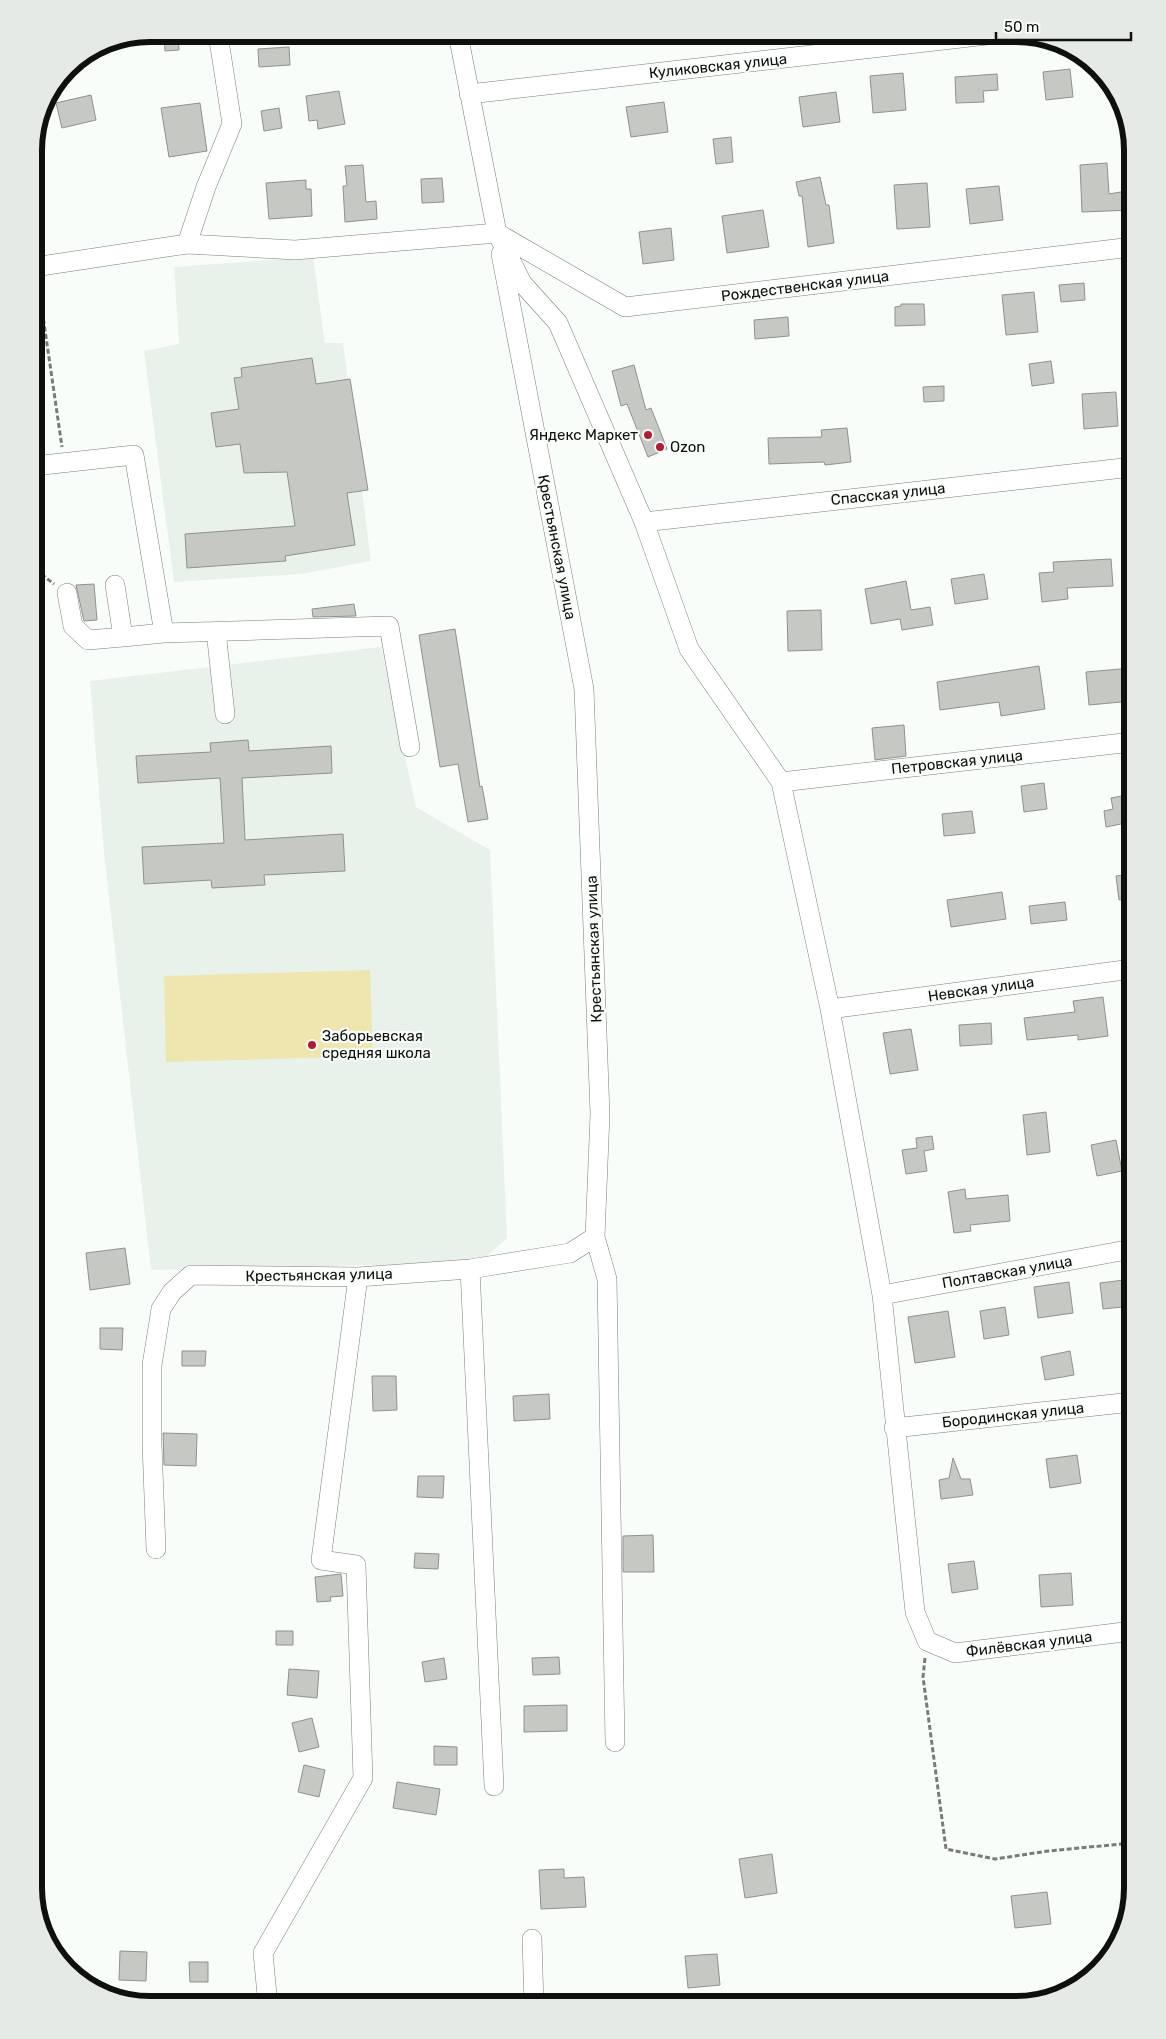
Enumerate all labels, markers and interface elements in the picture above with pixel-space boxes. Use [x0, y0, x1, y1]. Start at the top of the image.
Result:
scale bar [996, 10, 1131, 42]
text: 50 m [1004, 18, 1039, 36]
street label: Куликовская улица [648, 50, 788, 82]
street label: Рождественская улица [720, 267, 890, 305]
place label: Яндекс Маркет [529, 426, 638, 444]
marker: Яндекс Маркет [642, 429, 654, 441]
place label: Ozon [670, 438, 705, 456]
marker: Ozon [654, 441, 666, 453]
street label: Крестьянская улица [534, 473, 580, 621]
street label: Спасская улица [830, 479, 946, 509]
street label: Петровская улица [890, 746, 1024, 778]
street label: Крестьянская улица [582, 875, 606, 1023]
street label: Невская улица [927, 973, 1035, 1005]
place label: Заборьевская средняя школа [322, 1027, 431, 1062]
marker: Заборьевская средняя школа [306, 1039, 318, 1051]
street label: Полтавская улица [941, 1252, 1073, 1292]
street label: Крестьянская улица [245, 1265, 393, 1285]
street label: Бородинская улица [941, 1399, 1085, 1431]
street label: Филёвская улица [965, 1627, 1093, 1661]

